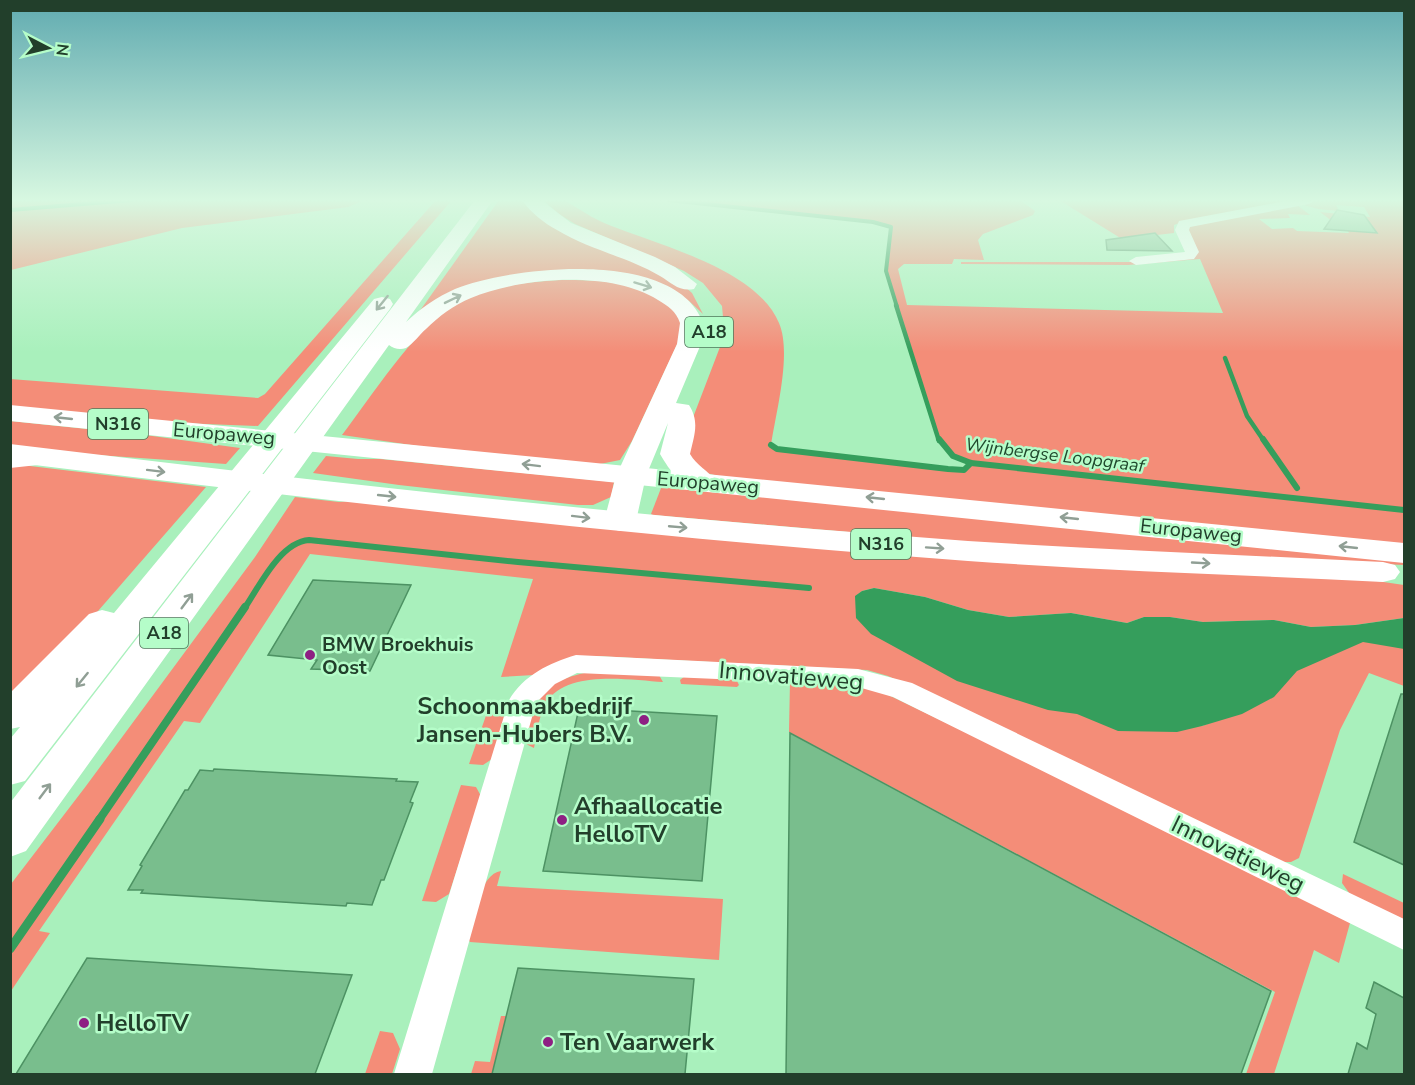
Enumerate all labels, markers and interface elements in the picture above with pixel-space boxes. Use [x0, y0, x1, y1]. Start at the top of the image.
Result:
north arrow [18, 18, 78, 78]
text: N [50, 42, 74, 57]
one-way arrow [633, 280, 652, 291]
one-way arrow [443, 292, 461, 304]
one-way arrow [376, 295, 389, 311]
road number: A18 [685, 317, 733, 347]
road number: N316 [88, 409, 148, 439]
one-way arrow [53, 412, 73, 423]
street label: Europaweg [172, 416, 276, 452]
water label: Wijnbergse Loopgraaf [964, 432, 1148, 478]
one-way arrow [521, 460, 541, 471]
street label: Europaweg [656, 465, 760, 501]
one-way arrow [146, 466, 166, 477]
one-way arrow [377, 491, 397, 502]
one-way arrow [865, 492, 885, 503]
one-way arrow [571, 512, 590, 523]
one-way arrow [1059, 512, 1079, 523]
street label: Europaweg [1139, 512, 1243, 550]
one-way arrow [668, 522, 688, 533]
road number: N316 [851, 529, 911, 559]
one-way arrow [1339, 541, 1359, 552]
one-way arrow [925, 543, 945, 554]
one-way arrow [1191, 558, 1211, 569]
one-way arrow [181, 594, 194, 610]
road number: A18 [140, 618, 188, 648]
place label: BMW Broekhuis Oost [322, 631, 474, 681]
marker: BMW Broekhuis Oost [303, 648, 317, 662]
street label: Innovatieweg [717, 654, 865, 698]
one-way arrow [75, 672, 88, 688]
place label: Schoonmaakbedrijf Jansen-Hubers B.V. [416, 690, 633, 750]
marker: Schoonmaakbedrijf Jansen-Hubers B.V. [637, 713, 651, 727]
one-way arrow [39, 784, 52, 800]
place label: Afhaallocatie HelloTV [574, 790, 722, 850]
street label: Innovatieweg [1166, 808, 1310, 900]
marker: Afhaallocatie HelloTV [555, 813, 569, 827]
place label: HelloTV [96, 1007, 190, 1039]
marker: HelloTV [77, 1016, 91, 1030]
place label: Ten Vaarwerk [560, 1026, 715, 1058]
marker: Ten Vaarwerk [541, 1035, 555, 1049]

